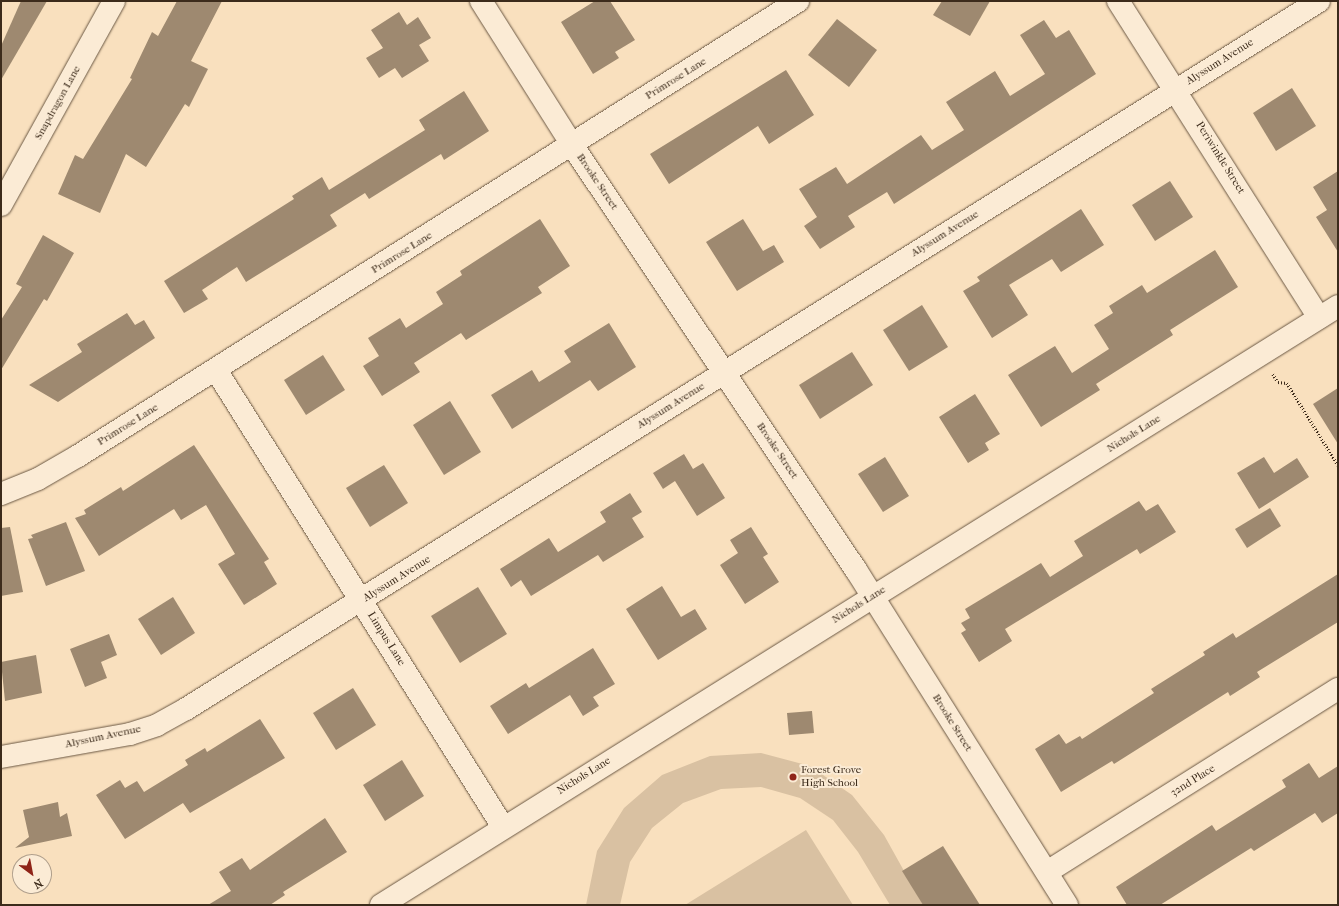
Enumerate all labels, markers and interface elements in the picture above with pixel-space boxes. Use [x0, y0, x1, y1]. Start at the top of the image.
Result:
street label: Alyssum Avenue [1184, 36, 1256, 88]
street label: Primrose Lane [643, 55, 709, 103]
street label: Snapdragon Lane [32, 64, 84, 142]
street label: Periwinkle Street [1192, 119, 1248, 197]
street label: Brooke Street [573, 151, 621, 213]
street label: Alyssum Avenue [909, 208, 981, 260]
street label: Primrose Lane [369, 229, 435, 277]
street label: Alyssum Avenue [635, 380, 707, 432]
street label: Primrose Lane [95, 401, 161, 449]
street label: Nichols Lane [1105, 412, 1163, 456]
street label: Brooke Street [753, 420, 801, 482]
street label: Alyssum Avenue [361, 553, 433, 605]
street label: Nichols Lane [830, 583, 888, 627]
street label: Limpus Lane [364, 610, 408, 668]
street label: Brooke Street [929, 692, 975, 754]
street label: Alyssum Avenue [64, 723, 142, 751]
street label: Nichols Lane [555, 754, 613, 798]
street label: 32nd Place [1168, 762, 1218, 800]
place label: Forest Grove High School [801, 764, 861, 790]
marker: Forest Grove High School [788, 772, 798, 782]
north arrow [12, 854, 52, 894]
text: N [31, 876, 45, 891]

